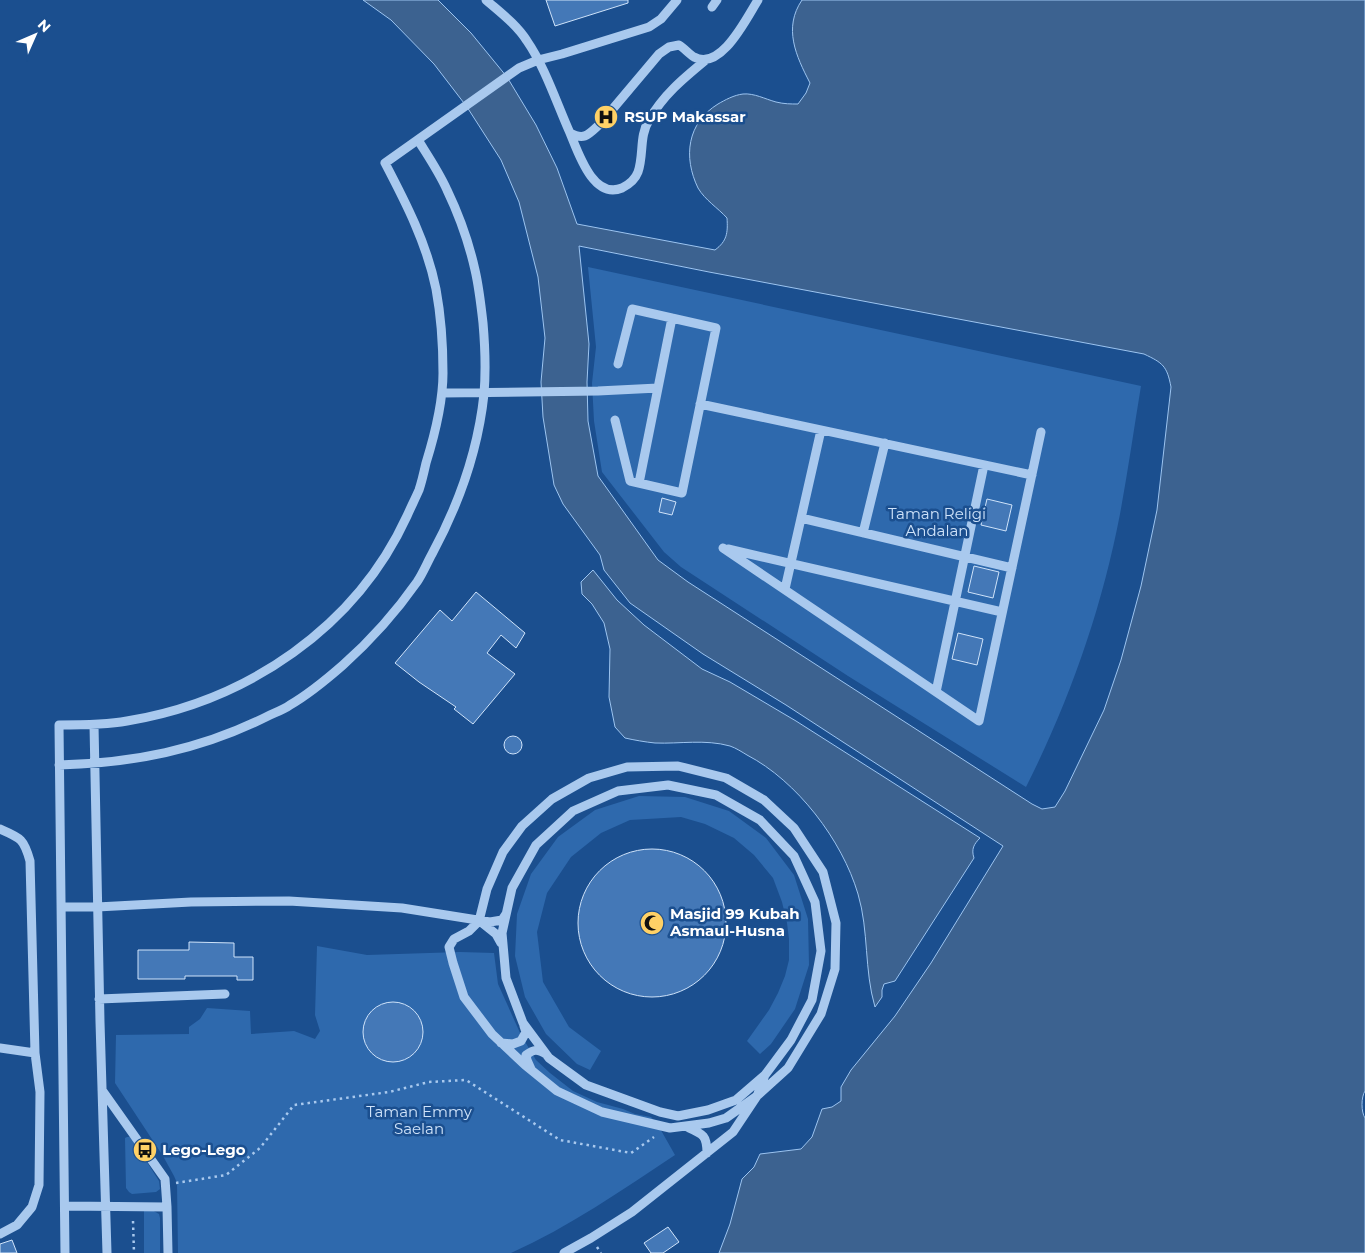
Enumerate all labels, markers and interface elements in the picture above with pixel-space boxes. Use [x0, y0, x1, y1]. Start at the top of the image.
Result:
north arrow [10, 10, 60, 60]
text: N [34, 15, 55, 36]
hospital icon: RSUP Makassar [593, 104, 619, 130]
place label: RSUP Makassar [624, 107, 746, 126]
park label: Taman Religi Andalan [888, 504, 986, 540]
place label: Masjid 99 Kubah Asmaul-Husna [669, 904, 800, 940]
mosque icon: Masjid 99 Kubah Asmaul-Husna [639, 910, 665, 936]
park label: Taman Emmy Saelan [366, 1102, 473, 1138]
bus stop icon: Lego-Lego [132, 1137, 158, 1163]
place label: Lego-Lego [162, 1140, 246, 1159]

